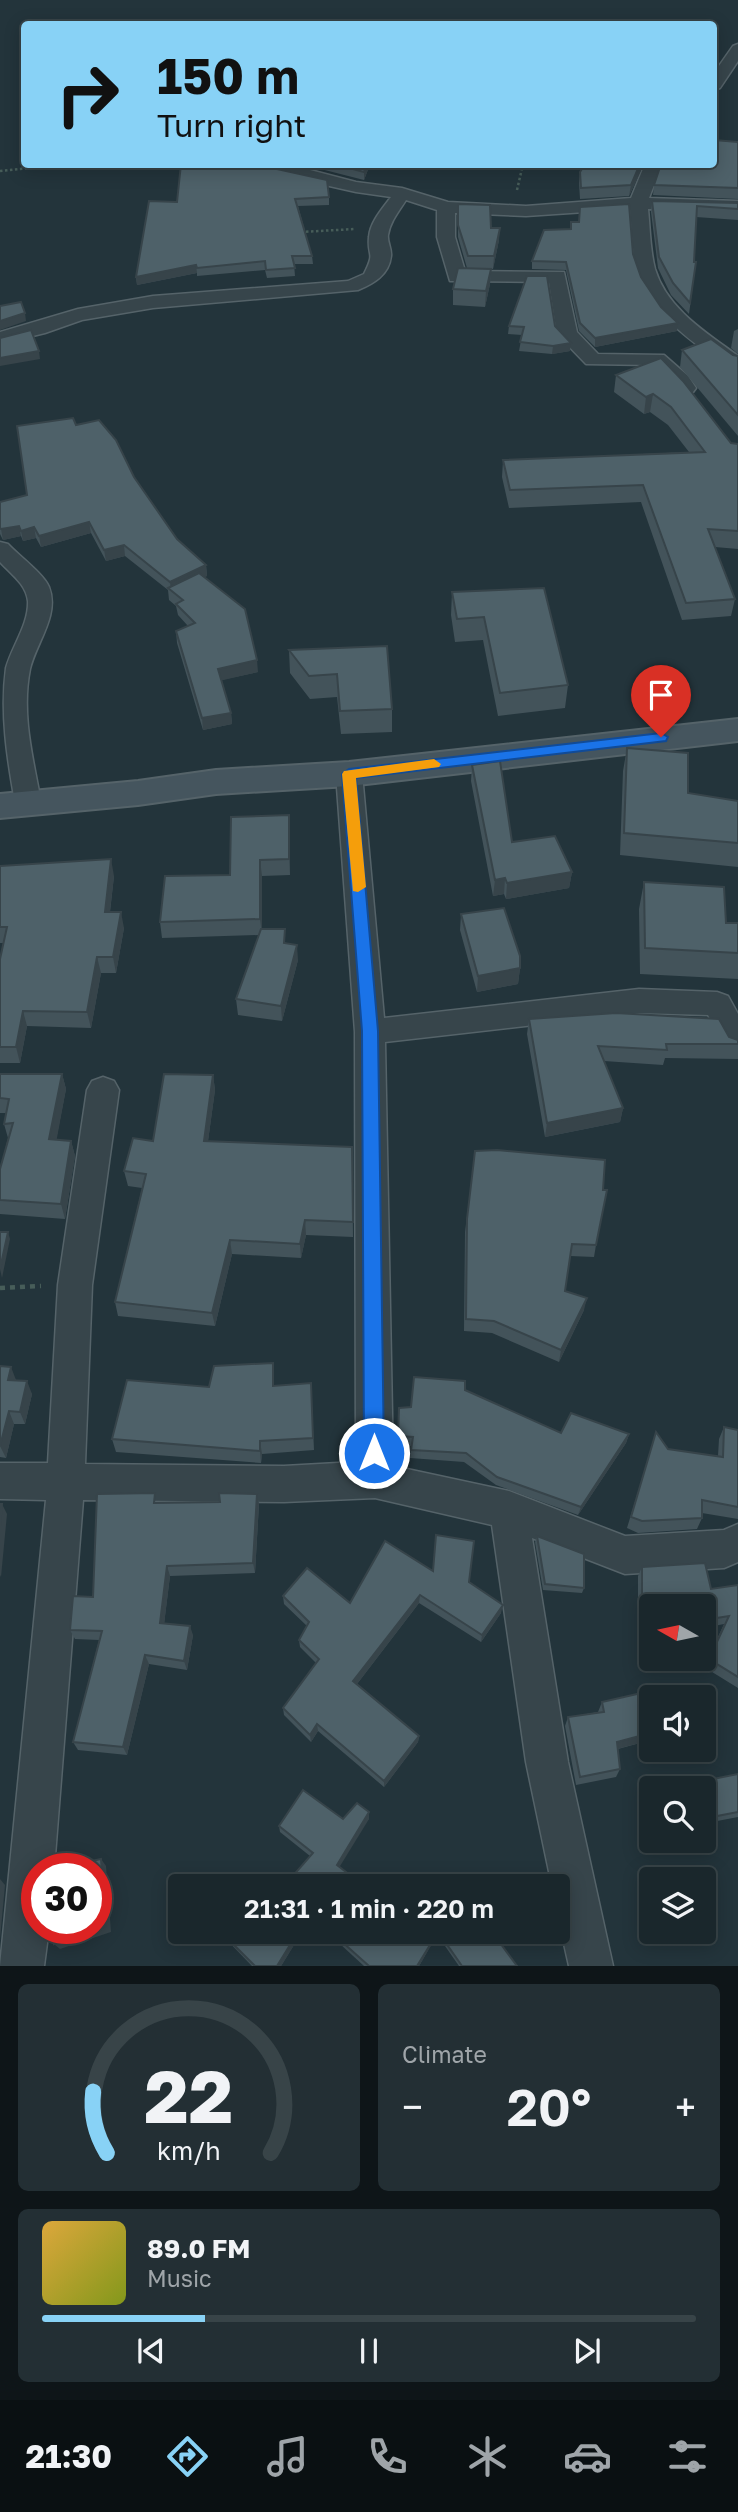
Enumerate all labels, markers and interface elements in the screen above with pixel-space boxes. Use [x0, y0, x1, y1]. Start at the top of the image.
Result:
text: 150 m [157, 46, 299, 105]
icon: right [42, 49, 133, 140]
text: Turn right [157, 106, 306, 144]
pin [631, 665, 691, 737]
icon: arrive [642, 676, 680, 714]
position arrow [337, 1416, 411, 1490]
north arrow [639, 1594, 716, 1671]
map controls [639, 1594, 716, 1944]
button: sound [639, 1685, 716, 1762]
button: search [639, 1776, 716, 1853]
speed limit sign: 30 [21, 1853, 112, 1944]
button: layers [639, 1867, 716, 1944]
text: 21:31 · 1 min · 220 m [244, 1893, 494, 1924]
text: Climate [402, 2040, 487, 2068]
text: 22 [145, 2053, 233, 2140]
text: 20° [507, 2075, 591, 2137]
text: − [402, 2084, 423, 2129]
text: + [675, 2084, 696, 2129]
text: km/h [157, 2135, 221, 2166]
text: 89.0 FM [147, 2233, 250, 2264]
text: Music [147, 2264, 212, 2292]
icon: previous [132, 2332, 170, 2370]
icon: pause [350, 2332, 388, 2370]
icon: next [568, 2332, 606, 2370]
icon: directions [163, 2432, 212, 2481]
icon: music [263, 2432, 312, 2481]
icon: phone [363, 2432, 412, 2481]
icon: climate [463, 2432, 512, 2481]
icon: car [563, 2432, 612, 2481]
icon: filters [663, 2432, 712, 2481]
text: 21:30 [26, 2437, 112, 2475]

